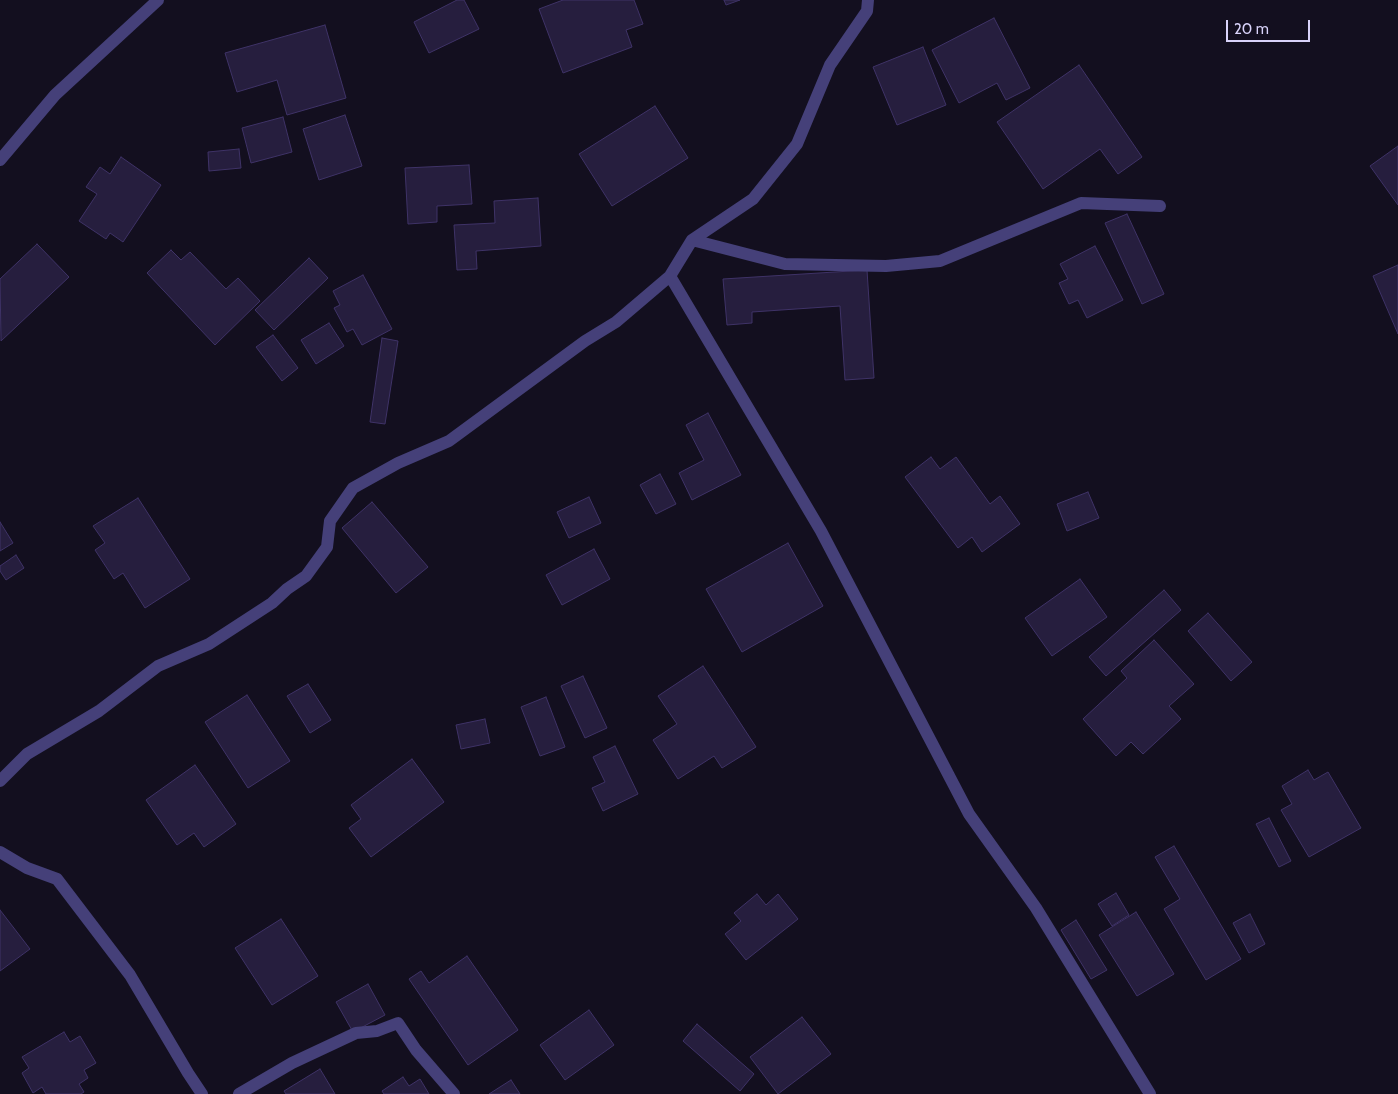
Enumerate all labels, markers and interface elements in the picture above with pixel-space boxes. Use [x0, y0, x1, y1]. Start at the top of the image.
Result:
scale bar [1228, 10, 1312, 42]
text: 20 m [1234, 20, 1269, 38]

